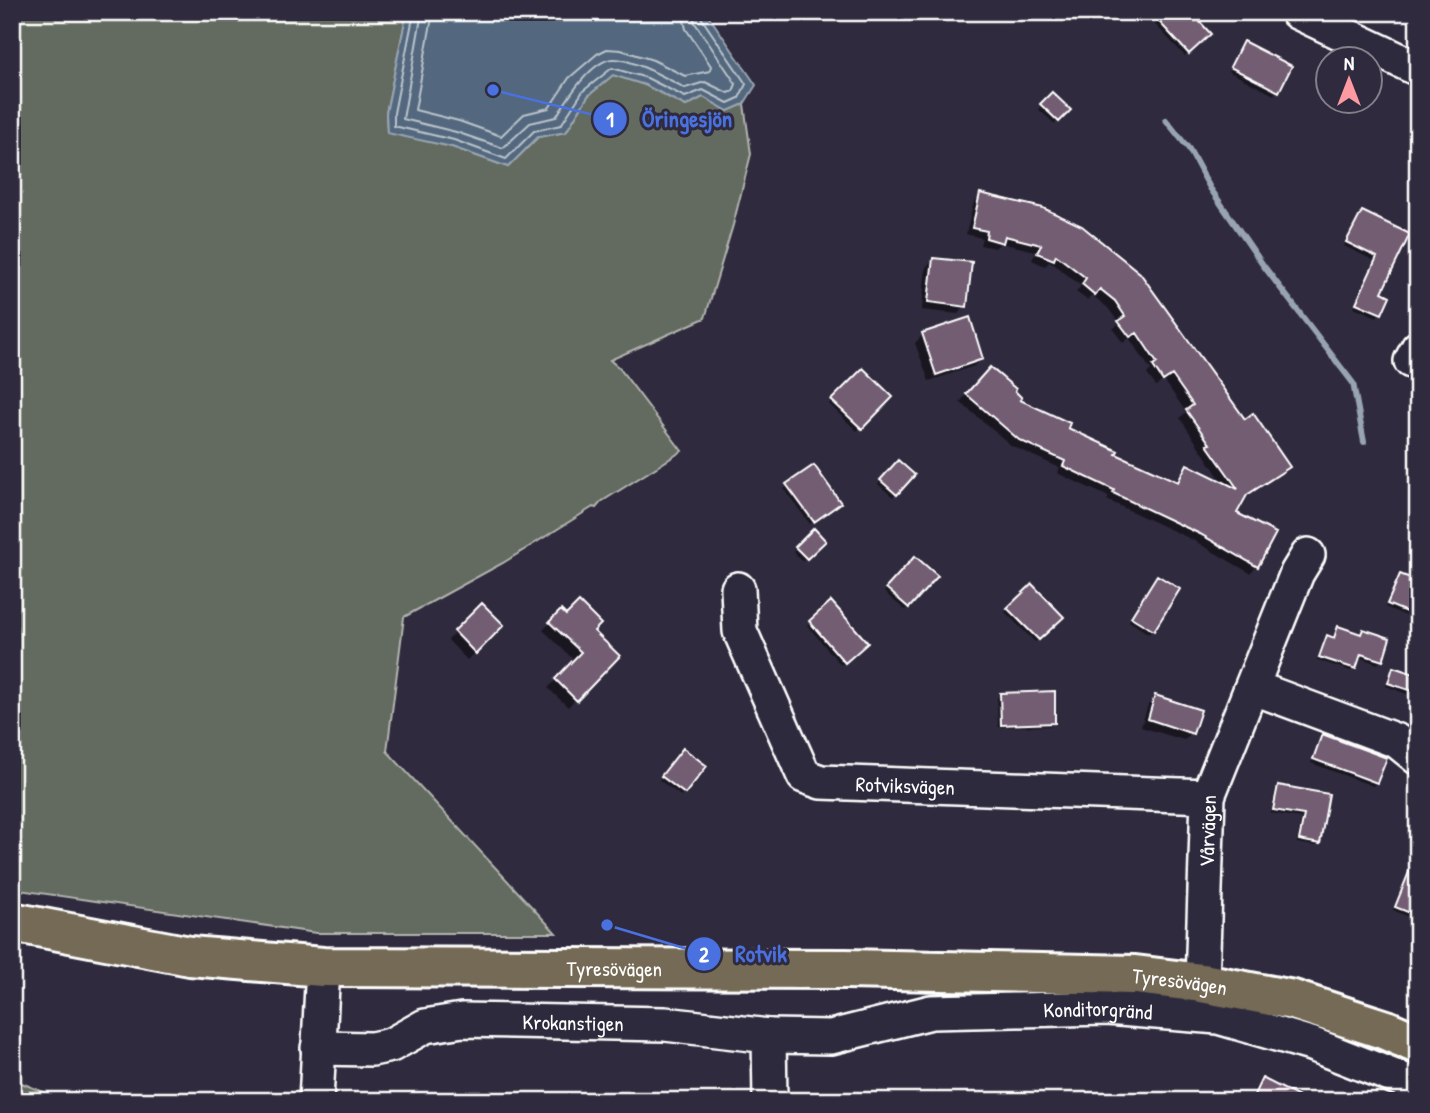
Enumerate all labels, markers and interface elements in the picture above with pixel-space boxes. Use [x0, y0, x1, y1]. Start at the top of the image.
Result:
north arrow [1314, 46, 1384, 116]
text: N [1344, 50, 1354, 76]
callout: Öringesjön [592, 97, 746, 141]
text: Öringesjön [642, 103, 732, 135]
text: 1 [606, 105, 614, 134]
street label: Rotviksvägen [855, 769, 955, 801]
street label: Vårvägen [1191, 795, 1223, 868]
callout: Rotvik [686, 932, 801, 976]
text: Rotvik [735, 938, 787, 969]
text: 2 [699, 940, 709, 969]
street label: Tyresövägen [566, 953, 662, 983]
street label: Tyresövägen [1131, 960, 1230, 1002]
street label: Konditorgränd [1043, 993, 1153, 1026]
street label: Krokanstigen [522, 1007, 624, 1038]

